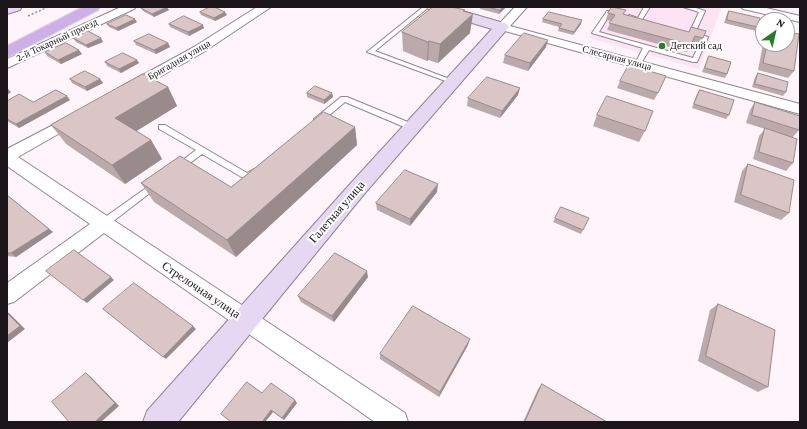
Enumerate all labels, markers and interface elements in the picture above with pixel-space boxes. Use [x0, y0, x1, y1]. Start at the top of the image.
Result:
north arrow [755, 12, 795, 52]
street label: 2-й Токарный проезд [14, 16, 100, 64]
text: N [775, 16, 788, 30]
street label: Бригадная улица [145, 37, 213, 83]
place label: Детский сад [670, 40, 722, 52]
marker: Детский сад [657, 41, 667, 51]
street label: Слесарная улица [581, 43, 653, 73]
street label: Галетная улица [306, 178, 368, 246]
street label: Стрелочная улица [159, 258, 243, 322]

